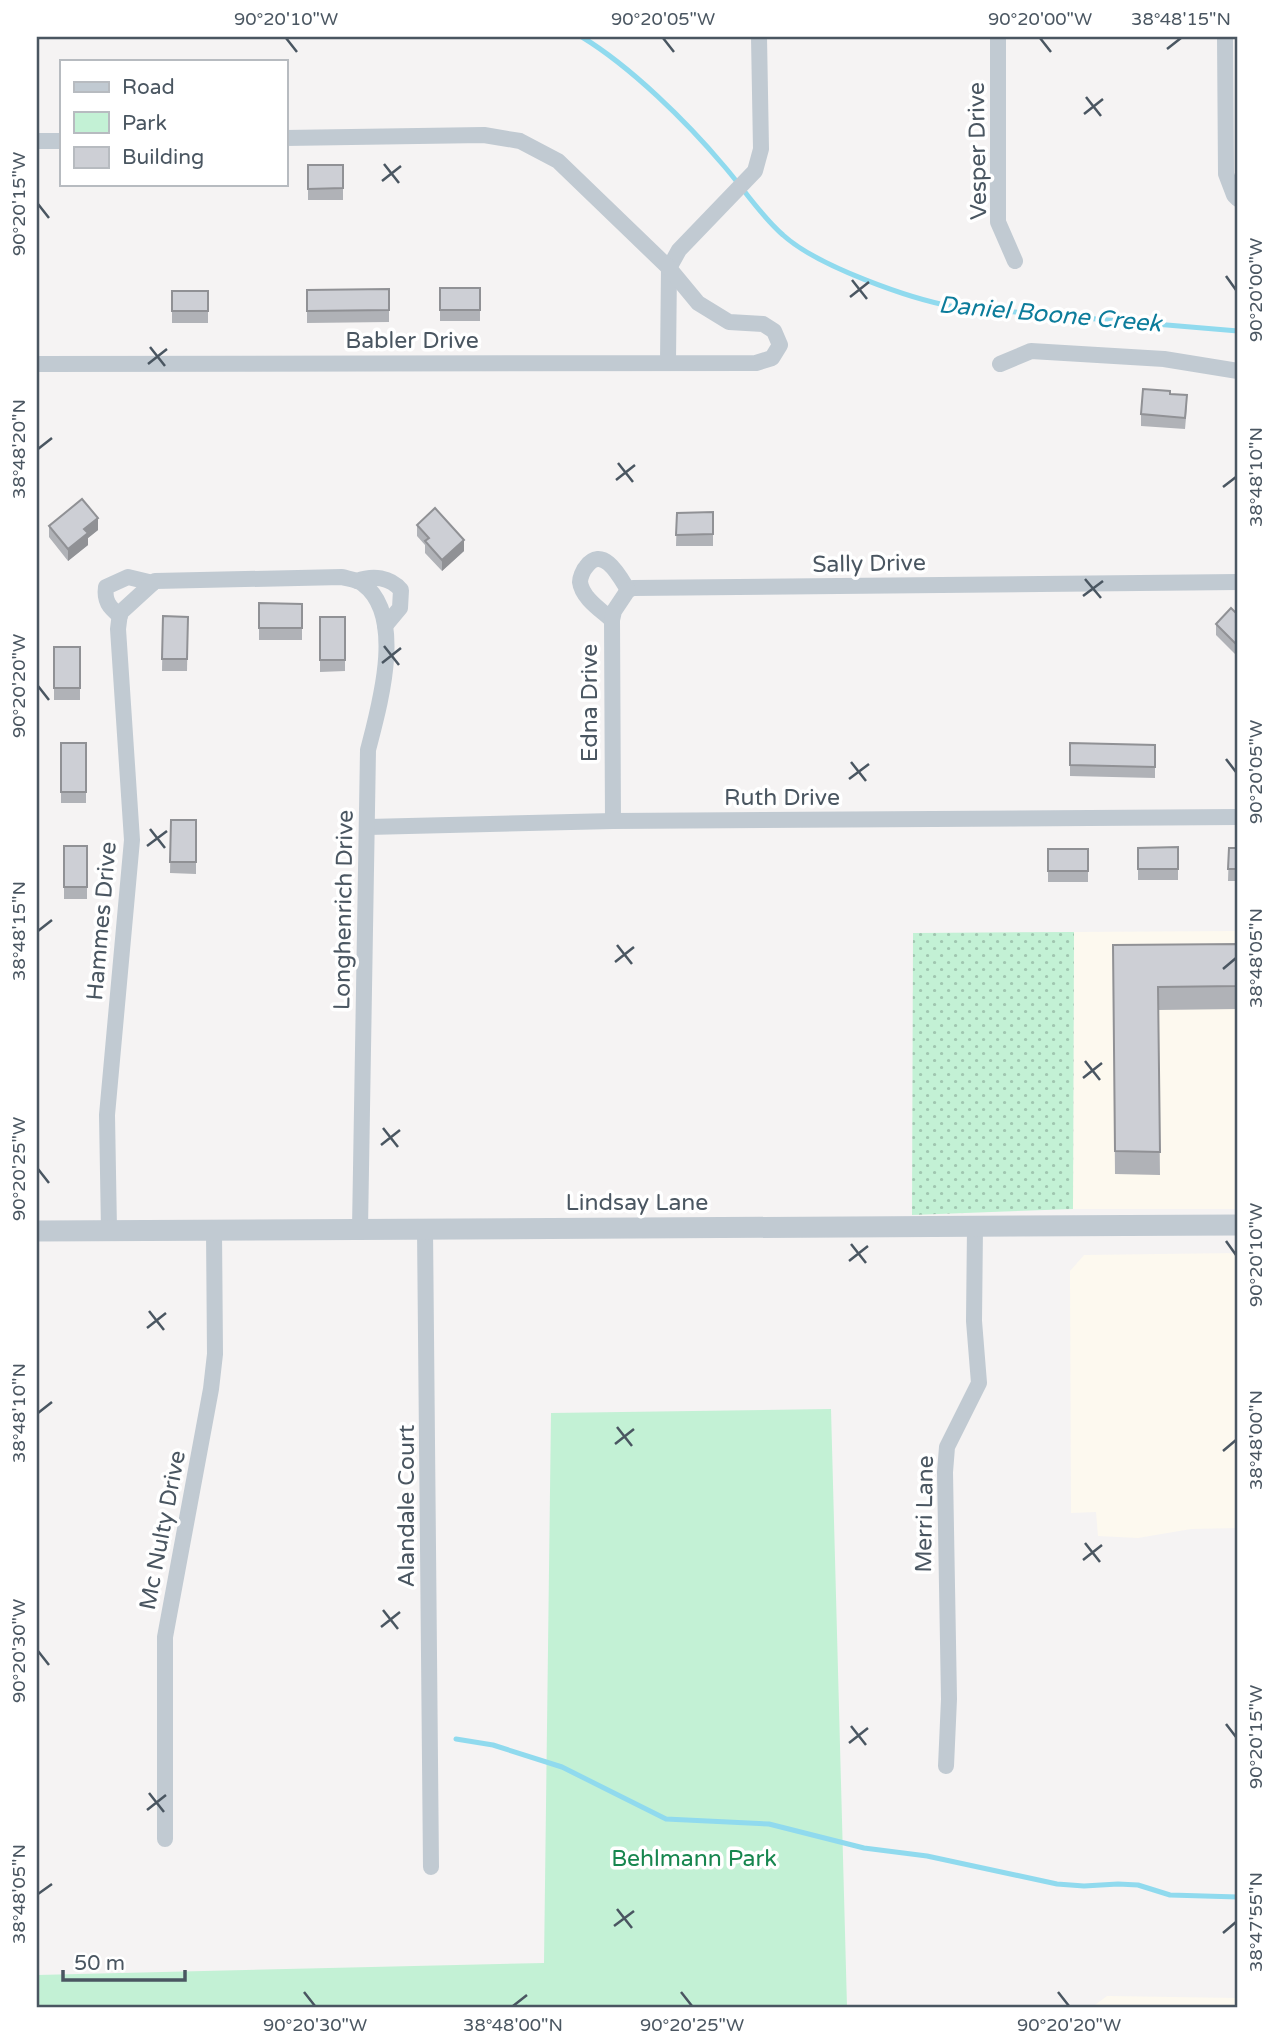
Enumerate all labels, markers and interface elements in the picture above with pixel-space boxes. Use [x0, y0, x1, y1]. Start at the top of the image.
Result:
text: 90°20'10"W [234, 8, 338, 30]
text: 90°20'05"W [611, 8, 715, 30]
text: 90°20'00"W [988, 8, 1092, 30]
text: 38°48'15"N [1131, 8, 1231, 30]
legend [60, 60, 287, 186]
text: Road [122, 75, 175, 100]
street label: Vesper Drive [963, 82, 993, 220]
text: Park [122, 111, 167, 136]
text: Building [122, 145, 204, 170]
text: 90°20'15"W [8, 152, 30, 256]
text: 90°20'00"W [1245, 238, 1267, 342]
water label: Daniel Boone Creek [937, 290, 1164, 339]
street label: Babler Drive [345, 327, 479, 355]
text: 38°48'20"N [8, 399, 30, 499]
text: 38°48'10"N [1245, 427, 1267, 527]
street label: Sally Drive [812, 549, 926, 579]
text: 90°20'20"W [8, 634, 30, 738]
street label: Edna Drive [576, 644, 604, 762]
text: 90°20'05"W [1245, 720, 1267, 824]
street label: Ruth Drive [724, 784, 840, 812]
street label: Longhenrich Drive [328, 810, 360, 1010]
street label: Hammes Drive [81, 841, 123, 1002]
text: 38°48'15"N [8, 881, 30, 981]
text: 38°48'05"N [1245, 908, 1267, 1008]
text: 90°20'25"W [8, 1117, 30, 1221]
street label: Lindsay Lane [566, 1189, 708, 1217]
text: 90°20'10"W [1245, 1203, 1267, 1307]
text: 38°48'10"N [8, 1363, 30, 1463]
text: 38°48'00"N [1245, 1390, 1267, 1490]
street label: Alandale Court [393, 1424, 421, 1588]
street label: Mc Nulty Drive [134, 1448, 192, 1612]
street label: Merri Lane [910, 1455, 940, 1573]
text: 90°20'30"W [8, 1599, 30, 1703]
text: 90°20'15"W [1245, 1685, 1267, 1789]
text: 38°48'05"N [8, 1844, 30, 1944]
park label: Behlmann Park [611, 1845, 777, 1873]
text: 38°47'55"N [1245, 1872, 1267, 1972]
scale bar [63, 1939, 186, 1983]
text: 50 m [74, 1951, 125, 1976]
text: 90°20'30"W [263, 2014, 367, 2036]
text: 38°48'00"N [463, 2014, 563, 2036]
text: 90°20'25"W [640, 2014, 744, 2036]
text: 90°20'20"W [1017, 2014, 1121, 2036]

